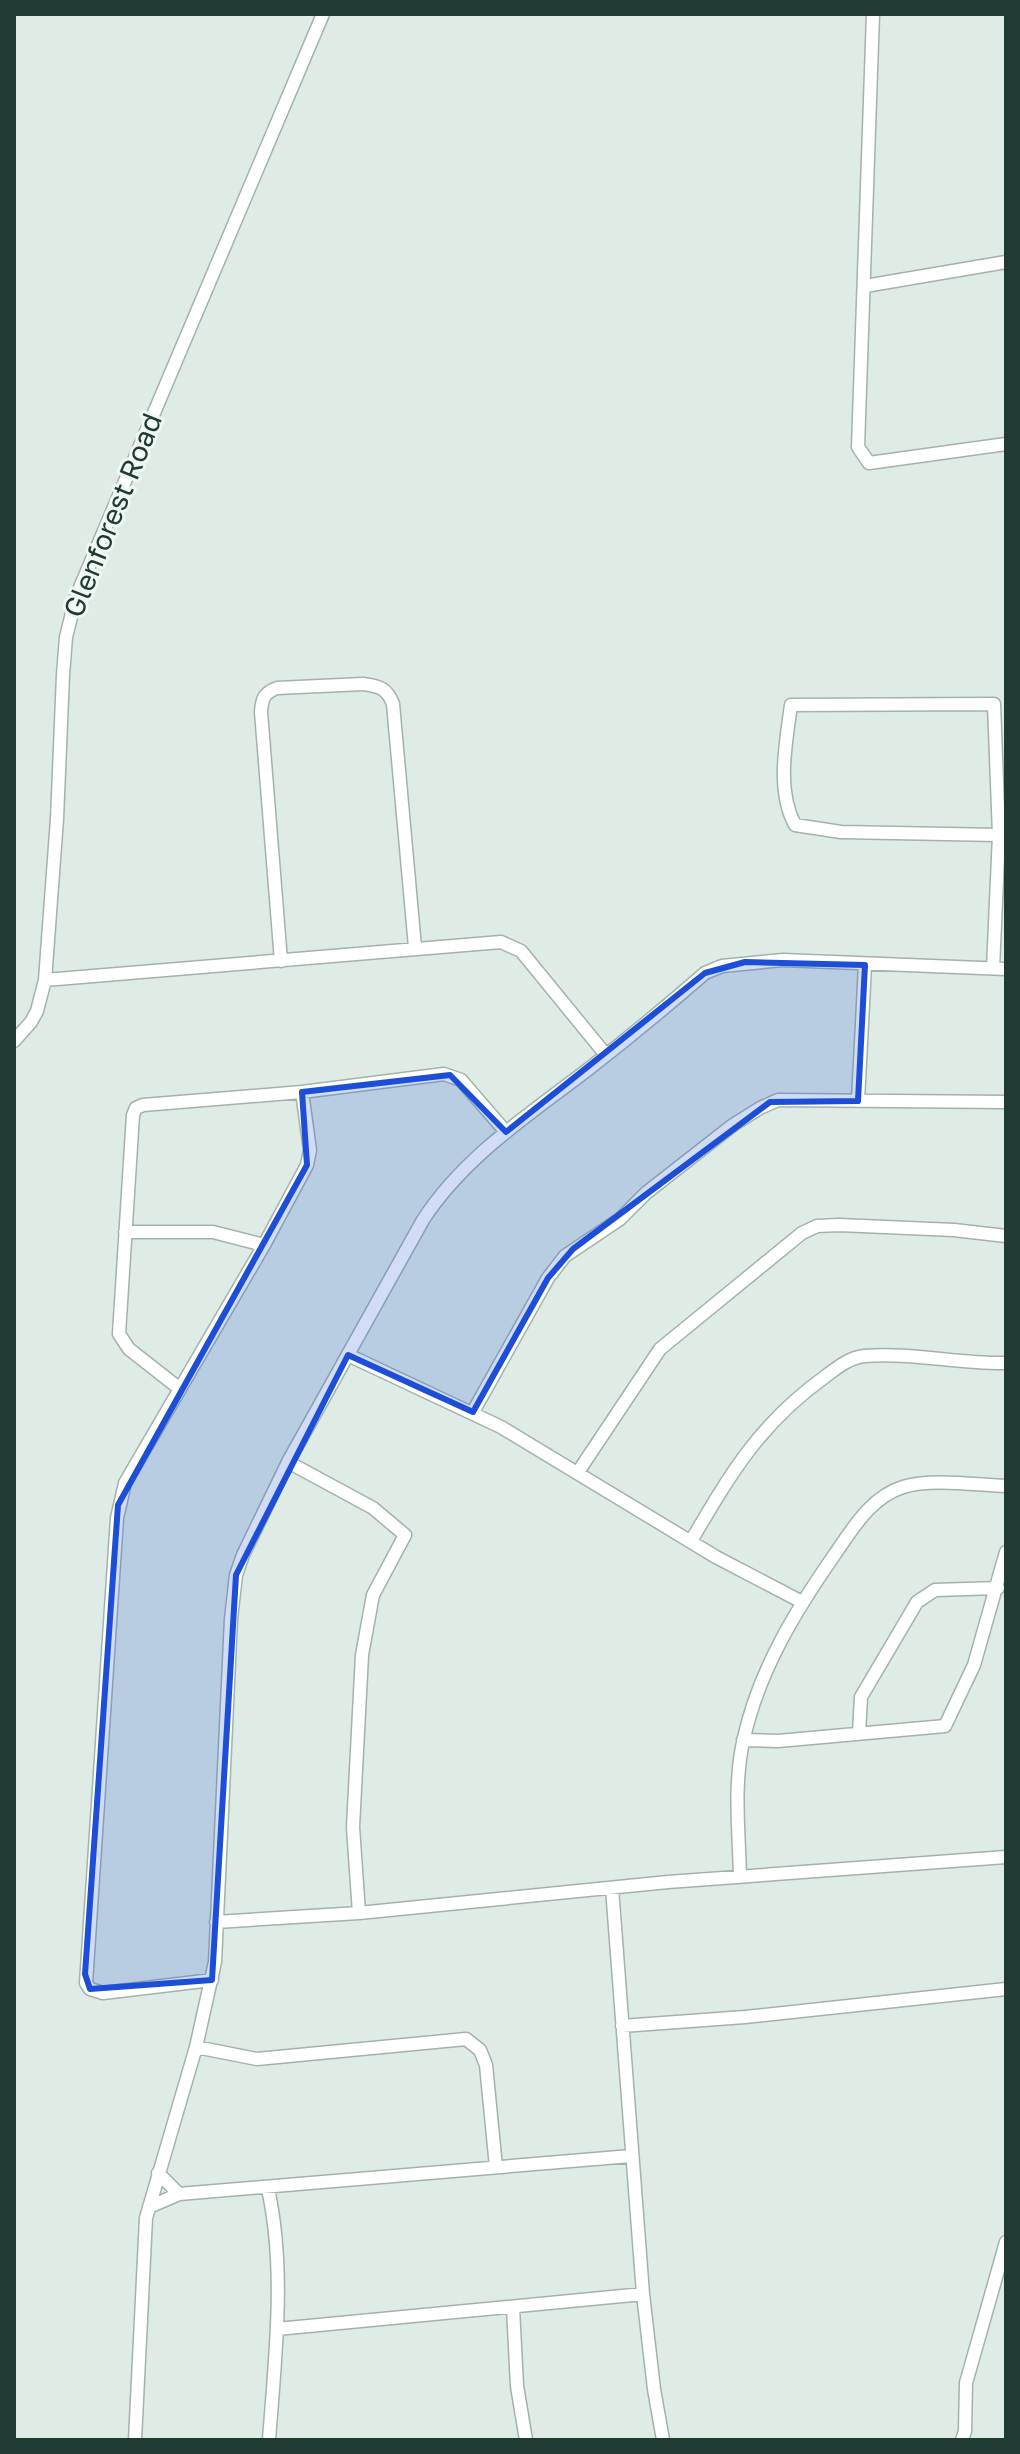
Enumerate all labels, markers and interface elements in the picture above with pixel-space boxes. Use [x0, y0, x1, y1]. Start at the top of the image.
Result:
street label: Glenforest Road [56, 408, 168, 622]

